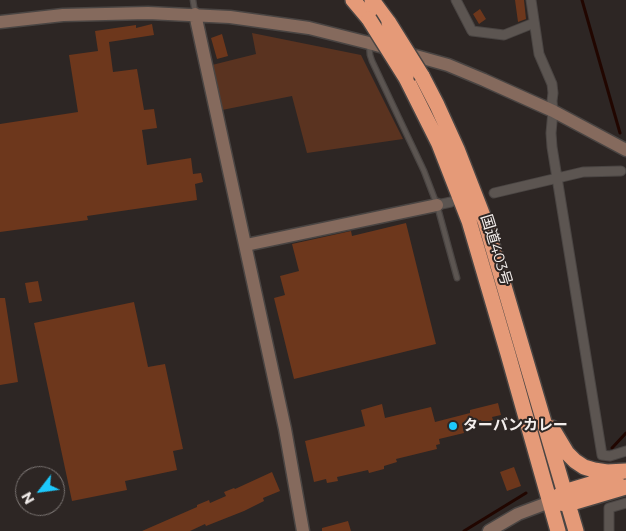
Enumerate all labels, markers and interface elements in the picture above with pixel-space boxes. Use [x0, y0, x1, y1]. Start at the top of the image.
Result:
street label: 国道403号 [477, 212, 515, 288]
place label: ターバンカレー [463, 417, 568, 435]
marker: ターバンカレー [447, 420, 459, 432]
north arrow [15, 466, 65, 516]
text: N [17, 489, 38, 507]

